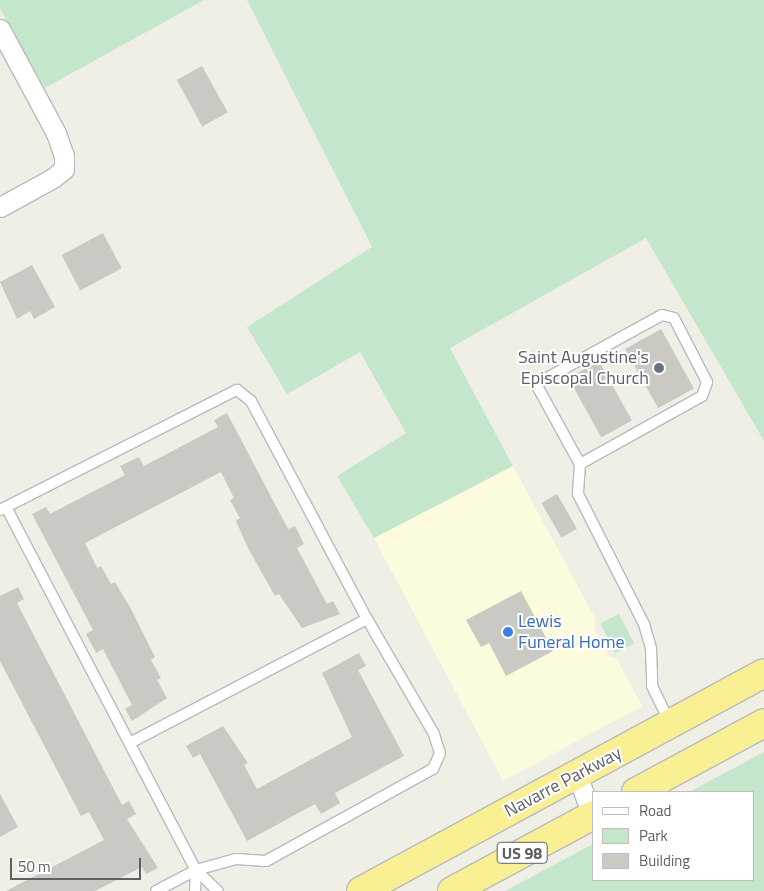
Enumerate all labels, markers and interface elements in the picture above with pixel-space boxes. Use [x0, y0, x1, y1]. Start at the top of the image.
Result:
place label: Saint Augustine's Episcopal Church [518, 347, 649, 389]
marker: Saint Augustine's Episcopal Church [653, 362, 665, 374]
place label: Lewis Funeral Home [518, 611, 625, 654]
marker: Lewis Funeral Home [502, 626, 514, 638]
street label: Navarre Parkway [501, 742, 625, 822]
legend [592, 791, 754, 881]
text: Road [639, 799, 671, 822]
text: Park [639, 824, 668, 847]
road number: US 98 [496, 840, 548, 866]
scale bar [12, 848, 144, 880]
text: Building [639, 849, 690, 872]
text: 50 m [18, 855, 51, 878]

